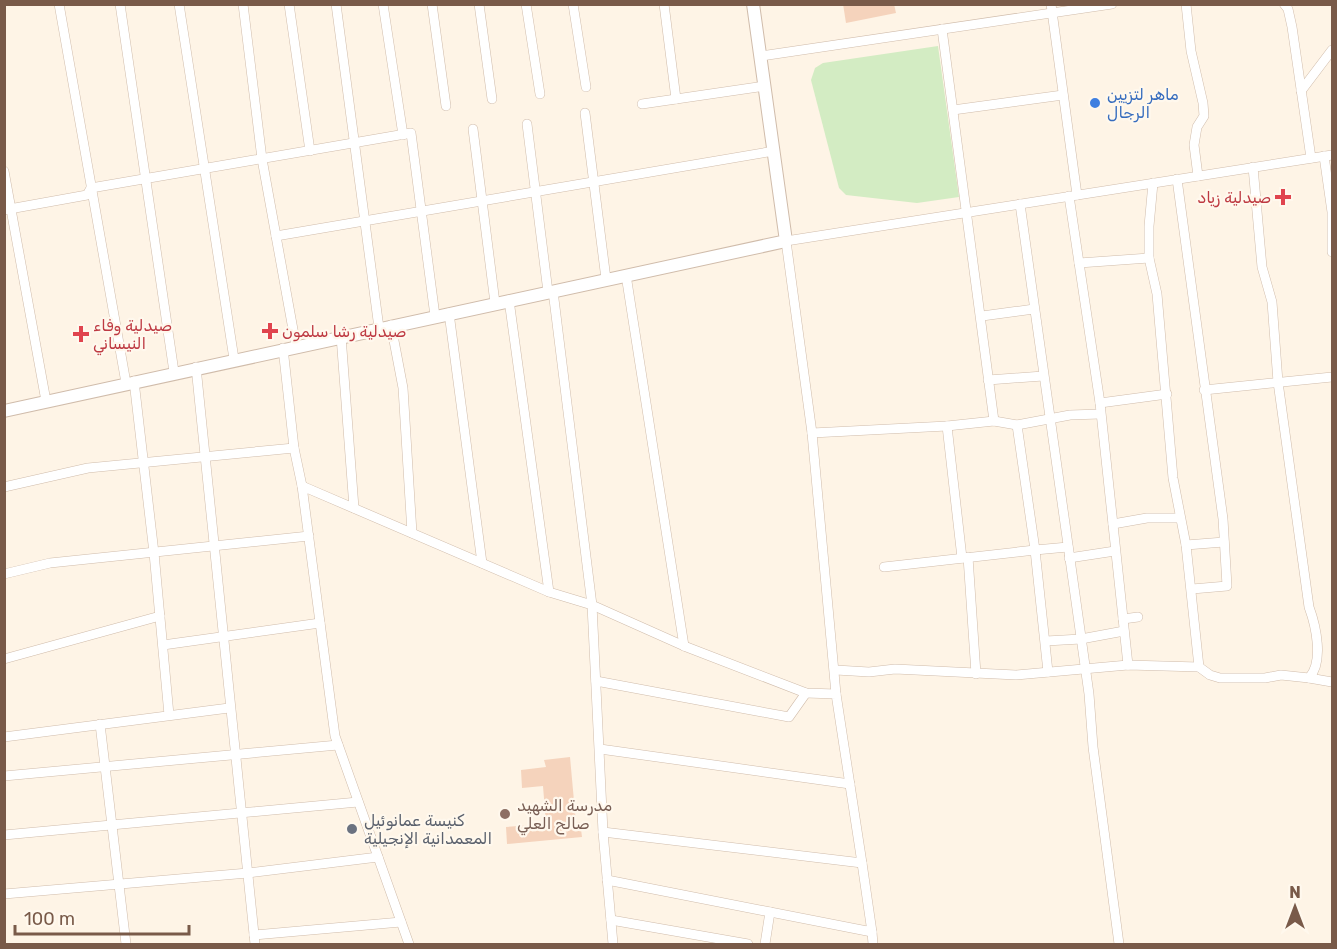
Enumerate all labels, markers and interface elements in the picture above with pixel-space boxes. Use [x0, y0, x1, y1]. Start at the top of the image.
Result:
place label: ماهر لتزيين الرجال [1107, 85, 1179, 123]
marker: ماهر لتزيين الرجال [1088, 96, 1102, 110]
place label: صيدلية زياد [1197, 188, 1271, 208]
marker: صيدلية زياد [1276, 190, 1290, 204]
place label: صيدلية وفاء النيساني [93, 316, 172, 356]
place label: صيدلية رشا سلمون [282, 322, 406, 342]
marker: صيدلية رشا سلمون [263, 324, 277, 338]
marker: صيدلية وفاء النيساني [74, 327, 88, 341]
place label: مدرسة الشهيد صالح العلي [517, 796, 612, 836]
marker: مدرسة الشهيد صالح العلي [498, 807, 512, 821]
place label: كنيسة عمانوئيل المعمدانية الإنجيلية [364, 811, 492, 849]
marker: كنيسة عمانوئيل المعمدانية الإنجيلية [345, 822, 359, 836]
north arrow [1265, 877, 1325, 937]
text: N [1289, 883, 1301, 902]
scale bar [15, 898, 189, 936]
text: 100 m [24, 908, 75, 930]

